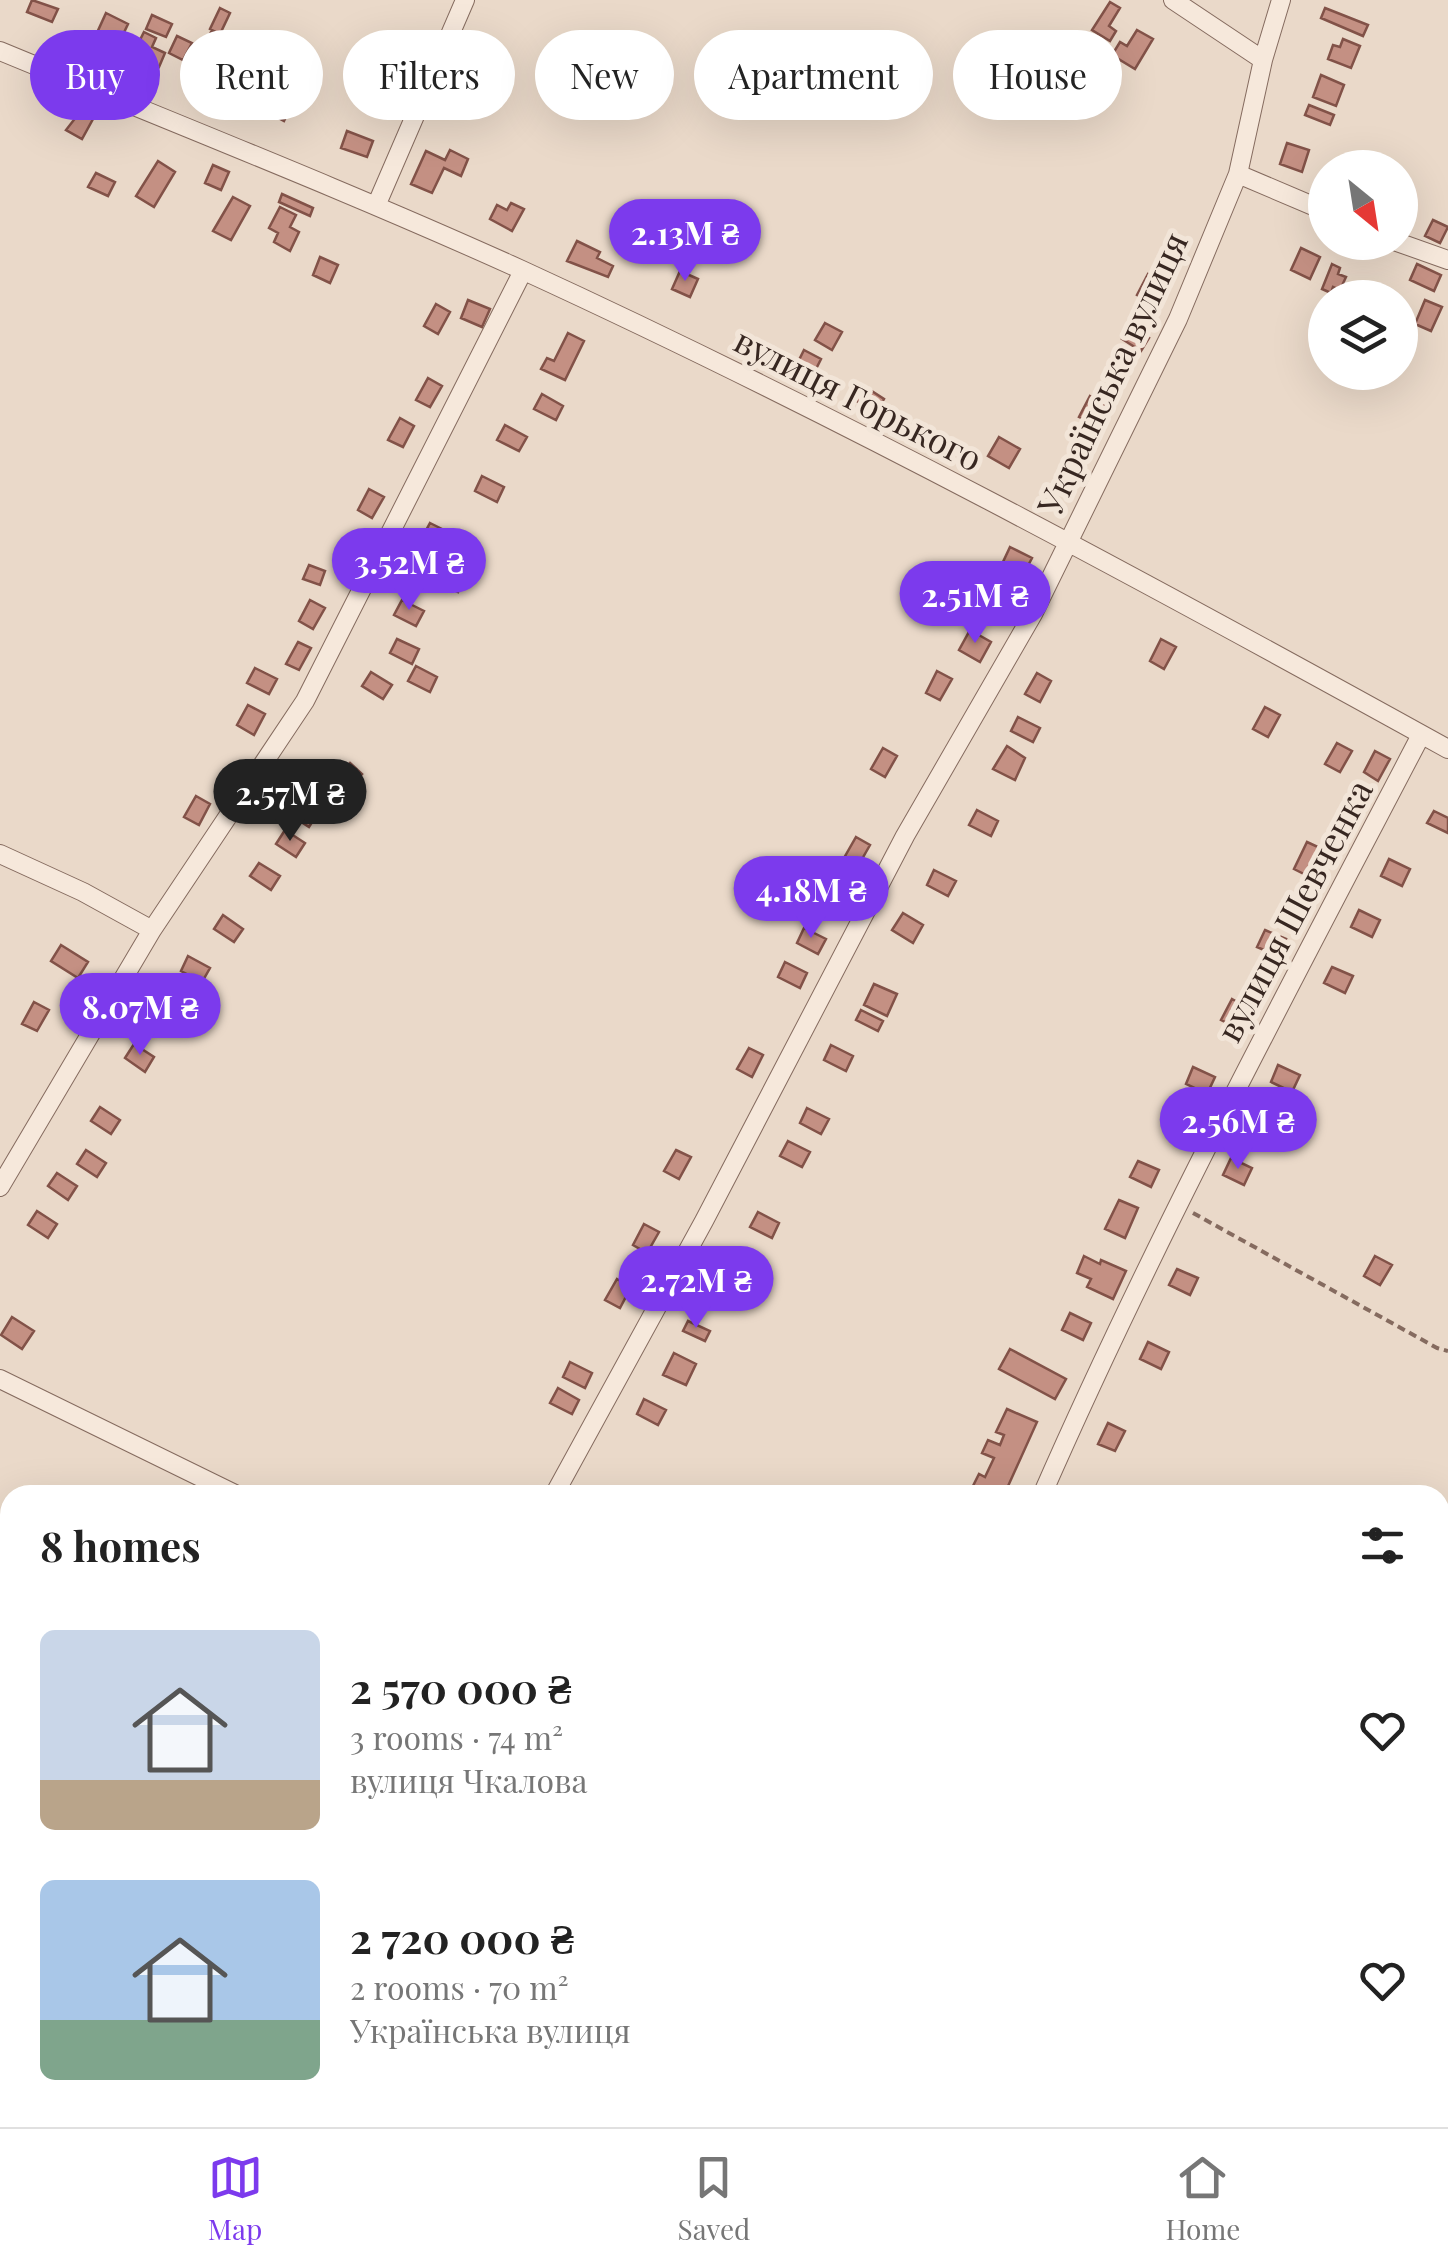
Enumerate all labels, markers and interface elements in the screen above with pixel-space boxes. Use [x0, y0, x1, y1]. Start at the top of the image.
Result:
chip: Buy [30, 30, 160, 120]
chip: Rent [180, 30, 323, 120]
chip: Filters [343, 30, 515, 120]
chip: New [535, 30, 674, 120]
chip: Apartment [694, 30, 933, 120]
chip: House [953, 30, 1122, 120]
north arrow [1308, 150, 1418, 260]
map controls [1308, 150, 1418, 390]
pin: 2.13M ₴ [593, 199, 777, 284]
text: 2.13M ₴ [631, 210, 739, 253]
street label: Українська вулиця [1024, 224, 1197, 523]
button: layers [1308, 280, 1418, 390]
street label: вулиця Горького [727, 315, 991, 481]
pin: 3.52M ₴ [317, 528, 501, 613]
text: 3.52M ₴ [354, 539, 464, 582]
pin: 2.51M ₴ [883, 561, 1067, 646]
text: 2.51M ₴ [922, 572, 1028, 615]
pin: 2.57M ₴ [198, 759, 382, 844]
text: 2.57M ₴ [235, 770, 345, 813]
street label: вулиця Шевченка [1204, 770, 1382, 1049]
pin: 4.18M ₴ [719, 856, 903, 941]
text: 4.18M ₴ [756, 867, 866, 910]
pin: 8.07M ₴ [48, 973, 232, 1058]
text: 8.07M ₴ [82, 984, 198, 1027]
pin: 2.56M ₴ [1146, 1087, 1330, 1172]
text: 2.56M ₴ [1182, 1098, 1294, 1141]
pin: 2.72M ₴ [604, 1246, 788, 1331]
text: 2.72M ₴ [641, 1257, 751, 1300]
text: 8 homes [40, 1517, 201, 1573]
icon: filters [1355, 1518, 1410, 1573]
text: 2 570 000 ₴ [350, 1659, 571, 1715]
icon: home [120, 1670, 240, 1790]
icon: heart [1355, 1703, 1410, 1758]
text: 3 rooms · 74 m² [350, 1715, 563, 1758]
text: вулиця Чкалова [350, 1758, 587, 1801]
text: 2 720 000 ₴ [350, 1909, 574, 1965]
icon: home [120, 1920, 240, 2040]
icon: heart [1355, 1953, 1410, 2008]
text: 2 rooms · 70 m² [350, 1965, 568, 2008]
text: Українська вулиця [350, 2008, 631, 2051]
tab: Map [208, 2150, 263, 2247]
tab: Saved [678, 2150, 750, 2247]
tab: Home [1165, 2150, 1240, 2247]

